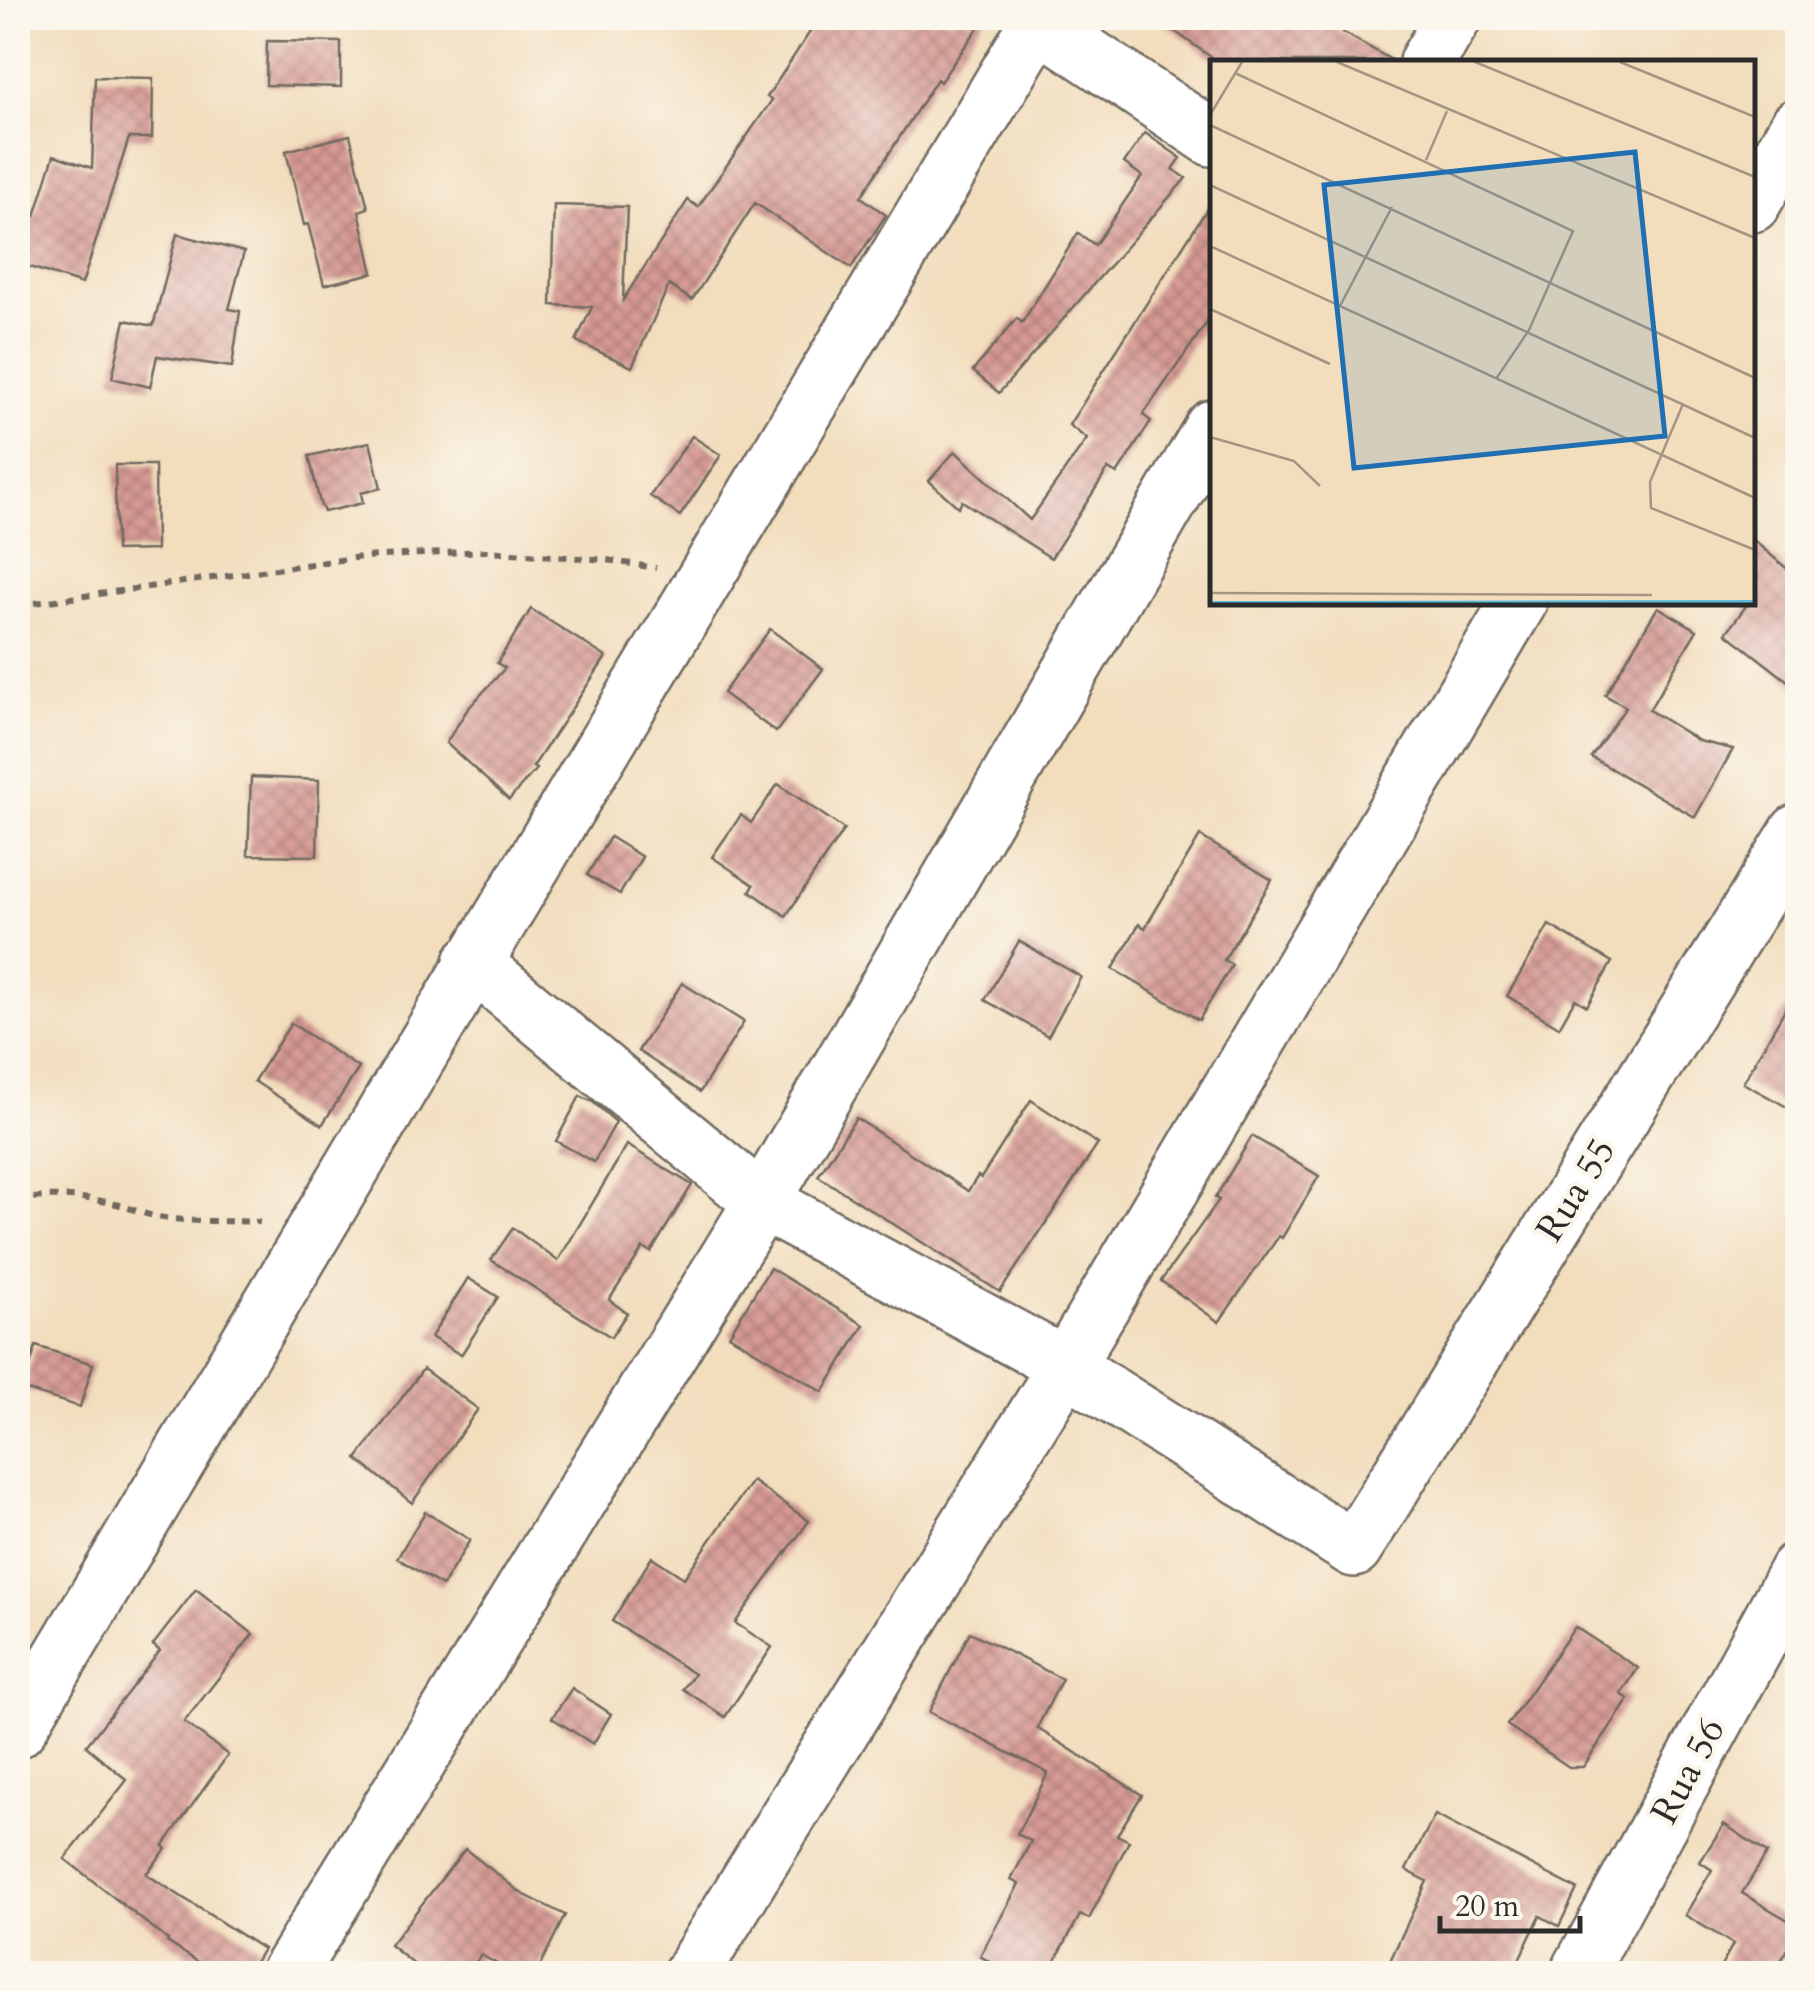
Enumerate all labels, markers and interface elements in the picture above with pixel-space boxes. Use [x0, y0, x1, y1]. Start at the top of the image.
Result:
inset map [1210, 60, 1755, 605]
street label: Rua 55 [1524, 1128, 1628, 1252]
street label: Rua 56 [1639, 1709, 1737, 1833]
scale bar [1440, 1871, 1580, 1933]
text: 20 m [1455, 1886, 1520, 1927]

